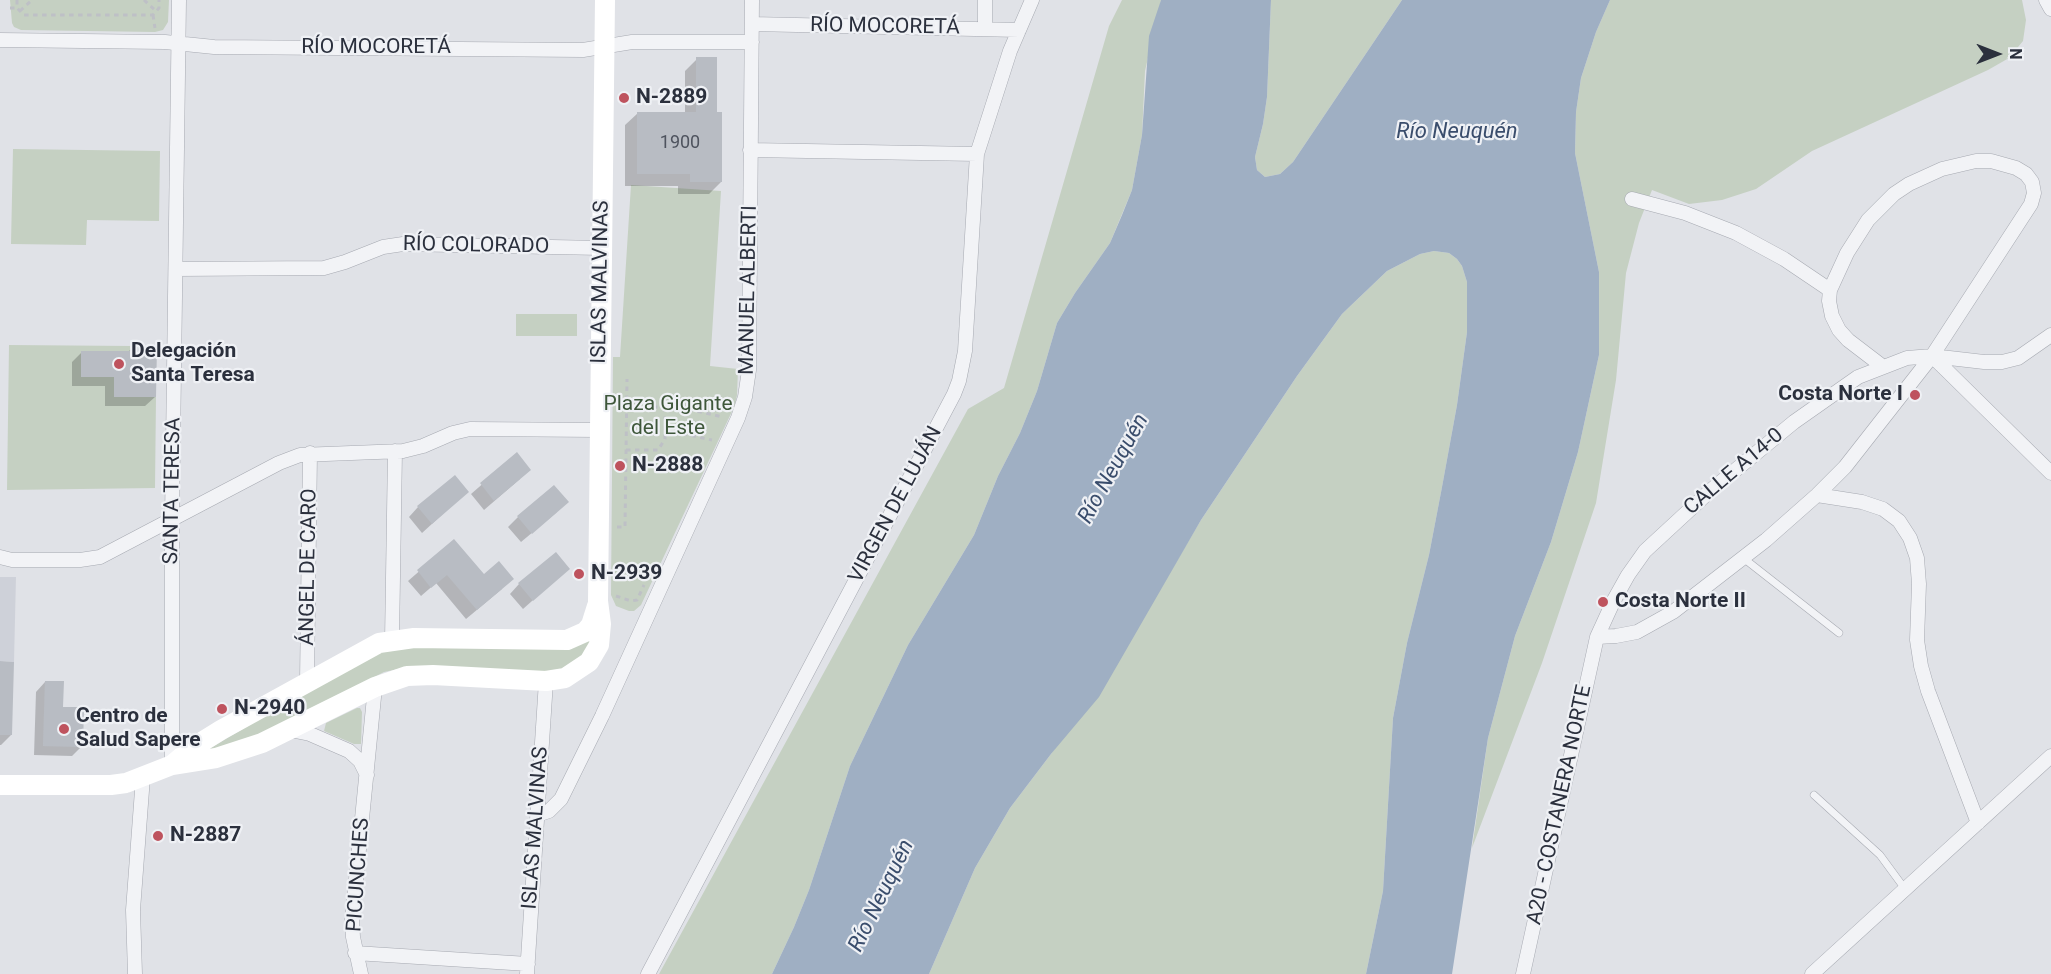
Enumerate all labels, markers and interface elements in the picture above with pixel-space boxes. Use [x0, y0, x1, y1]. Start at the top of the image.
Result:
street label: RÍO MOCORETÁ [810, 13, 960, 41]
north arrow [1967, 24, 2027, 84]
street label: RÍO MOCORETÁ [301, 35, 451, 61]
text: N [2006, 48, 2025, 60]
place label: N-2889 [636, 85, 707, 111]
marker: N-2889 [617, 91, 631, 105]
water label: Río Neuquén [1396, 119, 1518, 145]
house number: 1900 [660, 132, 700, 154]
street label: ISLAS MALVINAS [587, 200, 615, 364]
street label: MANUEL ALBERTI [735, 205, 763, 375]
street label: RÍO COLORADO [403, 232, 549, 260]
place label: Delegación Santa Teresa [131, 339, 255, 389]
marker: Delegación Santa Teresa [112, 357, 126, 371]
place label: Costa Norte I [1778, 382, 1903, 408]
marker: Costa Norte I [1908, 388, 1922, 402]
park label: Plaza Gigante del Este [603, 392, 733, 442]
water label: Río Neuquén [1073, 410, 1155, 528]
street label: SANTA TERESA [159, 417, 187, 565]
street label: VIRGEN DE LUJÁN [844, 422, 948, 588]
street label: CALLE A14-0 [1679, 423, 1789, 521]
place label: N-2888 [632, 453, 703, 479]
marker: N-2888 [613, 459, 627, 473]
street label: ÁNGEL DE CARO [295, 488, 323, 646]
place label: N-2939 [591, 561, 662, 587]
marker: N-2939 [572, 567, 586, 581]
place label: Costa Norte II [1615, 589, 1746, 615]
marker: Costa Norte II [1596, 595, 1610, 609]
street label: A20 - COSTANERA NORTE [1522, 683, 1598, 927]
place label: N-2940 [234, 696, 305, 722]
marker: N-2940 [215, 702, 229, 716]
place label: Centro de Salud Sapere [76, 704, 201, 754]
marker: Centro de Salud Sapere [57, 722, 71, 736]
street label: ISLAS MALVINAS [518, 746, 554, 910]
street label: PICUNCHES [342, 817, 376, 933]
place label: N-2887 [170, 823, 241, 849]
marker: N-2887 [151, 829, 165, 843]
water label: Río Neuquén [844, 836, 920, 956]

